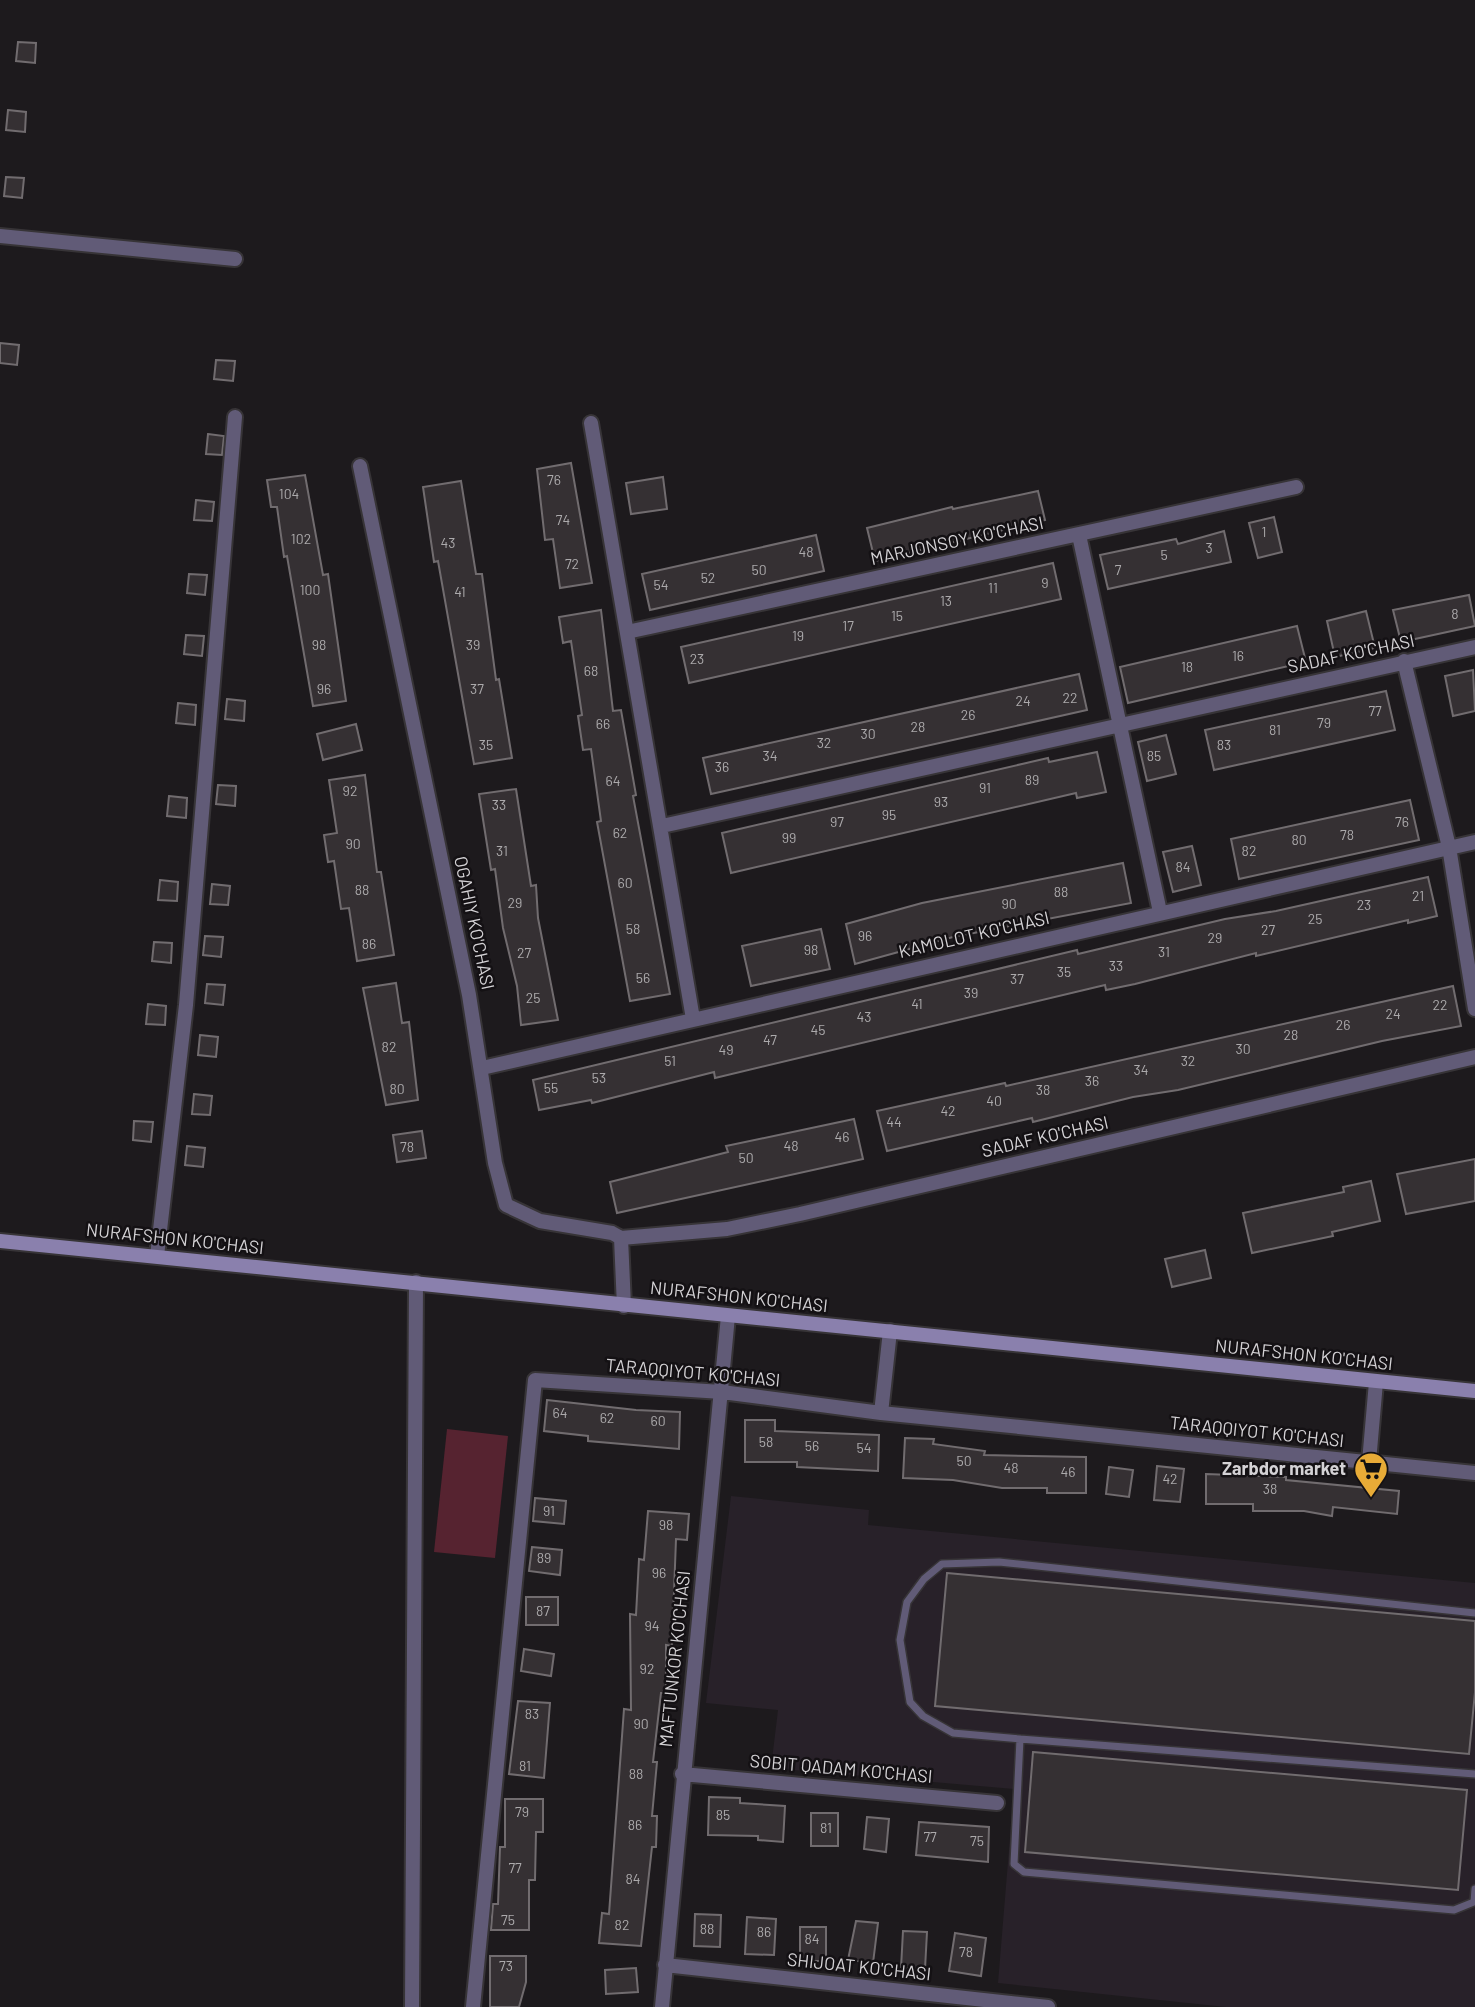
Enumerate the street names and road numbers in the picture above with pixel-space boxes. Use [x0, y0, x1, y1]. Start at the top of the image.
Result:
street label: MARJONSOY KO'CHASI [868, 511, 1045, 569]
street label: SADAF KO'CHASI [1285, 629, 1416, 677]
street label: OGAHIY KO'CHASI [450, 854, 500, 992]
street label: KAMOLOT KO'CHASI [896, 906, 1051, 962]
street label: SADAF KO'CHASI [979, 1111, 1110, 1161]
street label: NURAFSHON KO'CHASI [85, 1218, 265, 1258]
street label: NURAFSHON KO'CHASI [649, 1276, 829, 1316]
street label: NURAFSHON KO'CHASI [1214, 1334, 1394, 1374]
street label: TARAQQIYOT KO'CHASI [605, 1353, 781, 1391]
street label: TARAQQIYOT KO'CHASI [1169, 1411, 1345, 1451]
street label: MAFTUNKOR KO'CHASI [654, 1570, 694, 1748]
street label: SOBIT QADAM KO'CHASI [749, 1749, 933, 1787]
street label: SHIJOAT KO'CHASI [786, 1948, 932, 1985]

